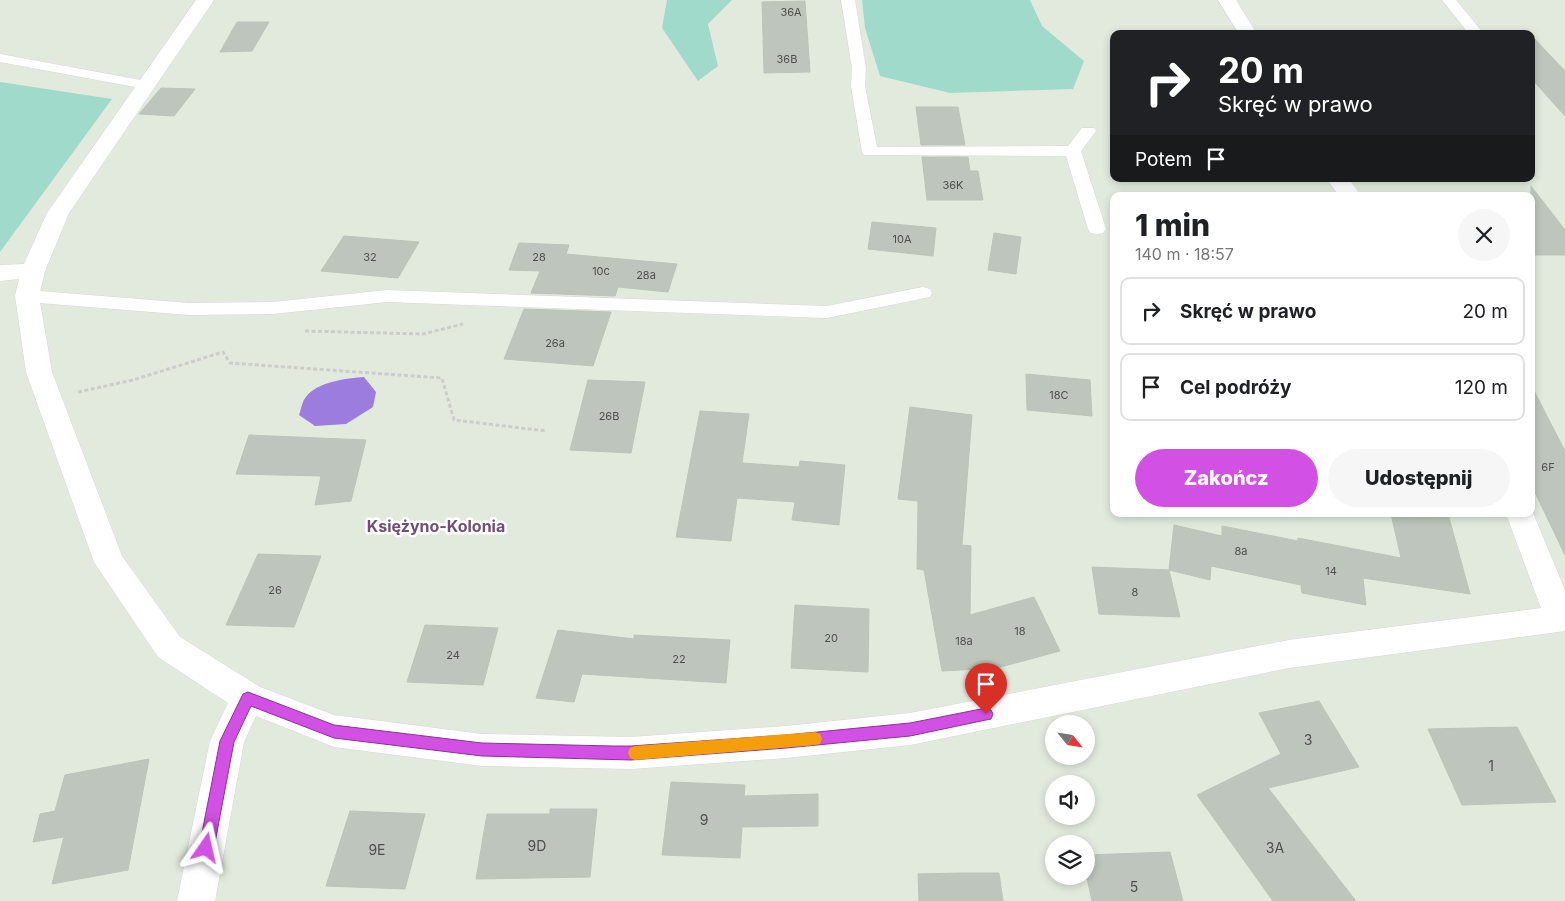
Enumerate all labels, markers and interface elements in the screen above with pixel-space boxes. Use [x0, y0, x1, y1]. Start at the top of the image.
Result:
house number: 36A [780, 5, 802, 19]
text: 20 m [1218, 49, 1304, 91]
icon: right [1135, 50, 1200, 115]
house number: 36B [777, 52, 797, 66]
text: Skręć w prawo [1218, 91, 1373, 117]
icon: arrive [1202, 145, 1230, 173]
text: Potem [1135, 148, 1192, 171]
house number: 36K [942, 178, 964, 192]
text: 1 min [1135, 207, 1210, 243]
button: close [1458, 209, 1510, 261]
house number: 10A [892, 232, 912, 246]
text: 140 m · 18:57 [1135, 244, 1234, 264]
house number: 32 [363, 250, 377, 264]
house number: 28 [532, 250, 546, 264]
house number: 10c [592, 264, 610, 278]
house number: 28a [636, 268, 656, 282]
icon: right [1137, 297, 1165, 325]
text: Skręć w prawo [1180, 300, 1316, 323]
text: 20 m [1462, 300, 1508, 323]
house number: 26a [545, 336, 565, 350]
icon: arrive [1137, 373, 1165, 401]
text: Cel podróży [1180, 376, 1292, 399]
text: 120 m [1455, 376, 1508, 399]
house number: 18C [1049, 388, 1069, 402]
house number: 26B [599, 409, 619, 423]
button: Zakończ [1135, 449, 1318, 507]
button: Udostępnij [1328, 449, 1510, 507]
house number: 6F [1541, 460, 1555, 474]
district label: Księżyno-Kolonia [367, 516, 505, 536]
house number: 8a [1235, 544, 1247, 558]
house number: 14 [1325, 564, 1337, 578]
house number: 26 [268, 583, 282, 597]
house number: 8 [1132, 585, 1139, 599]
house number: 18 [1014, 624, 1026, 638]
house number: 20 [824, 631, 838, 645]
house number: 18a [955, 634, 973, 648]
house number: 24 [446, 648, 460, 662]
house number: 22 [672, 652, 686, 666]
pin [965, 663, 1007, 714]
icon: arrive [972, 670, 1000, 698]
north arrow [1045, 715, 1095, 765]
map controls [1045, 715, 1095, 885]
house number: 3 [1304, 731, 1312, 748]
house number: 1 [1488, 757, 1494, 774]
button: sound [1045, 775, 1095, 825]
house number: 9 [700, 811, 708, 828]
position arrow [179, 821, 231, 873]
button: layers [1045, 835, 1095, 885]
house number: 9D [528, 837, 546, 854]
house number: 3A [1266, 839, 1284, 856]
house number: 9E [368, 841, 386, 858]
house number: 5 [1130, 878, 1138, 895]

